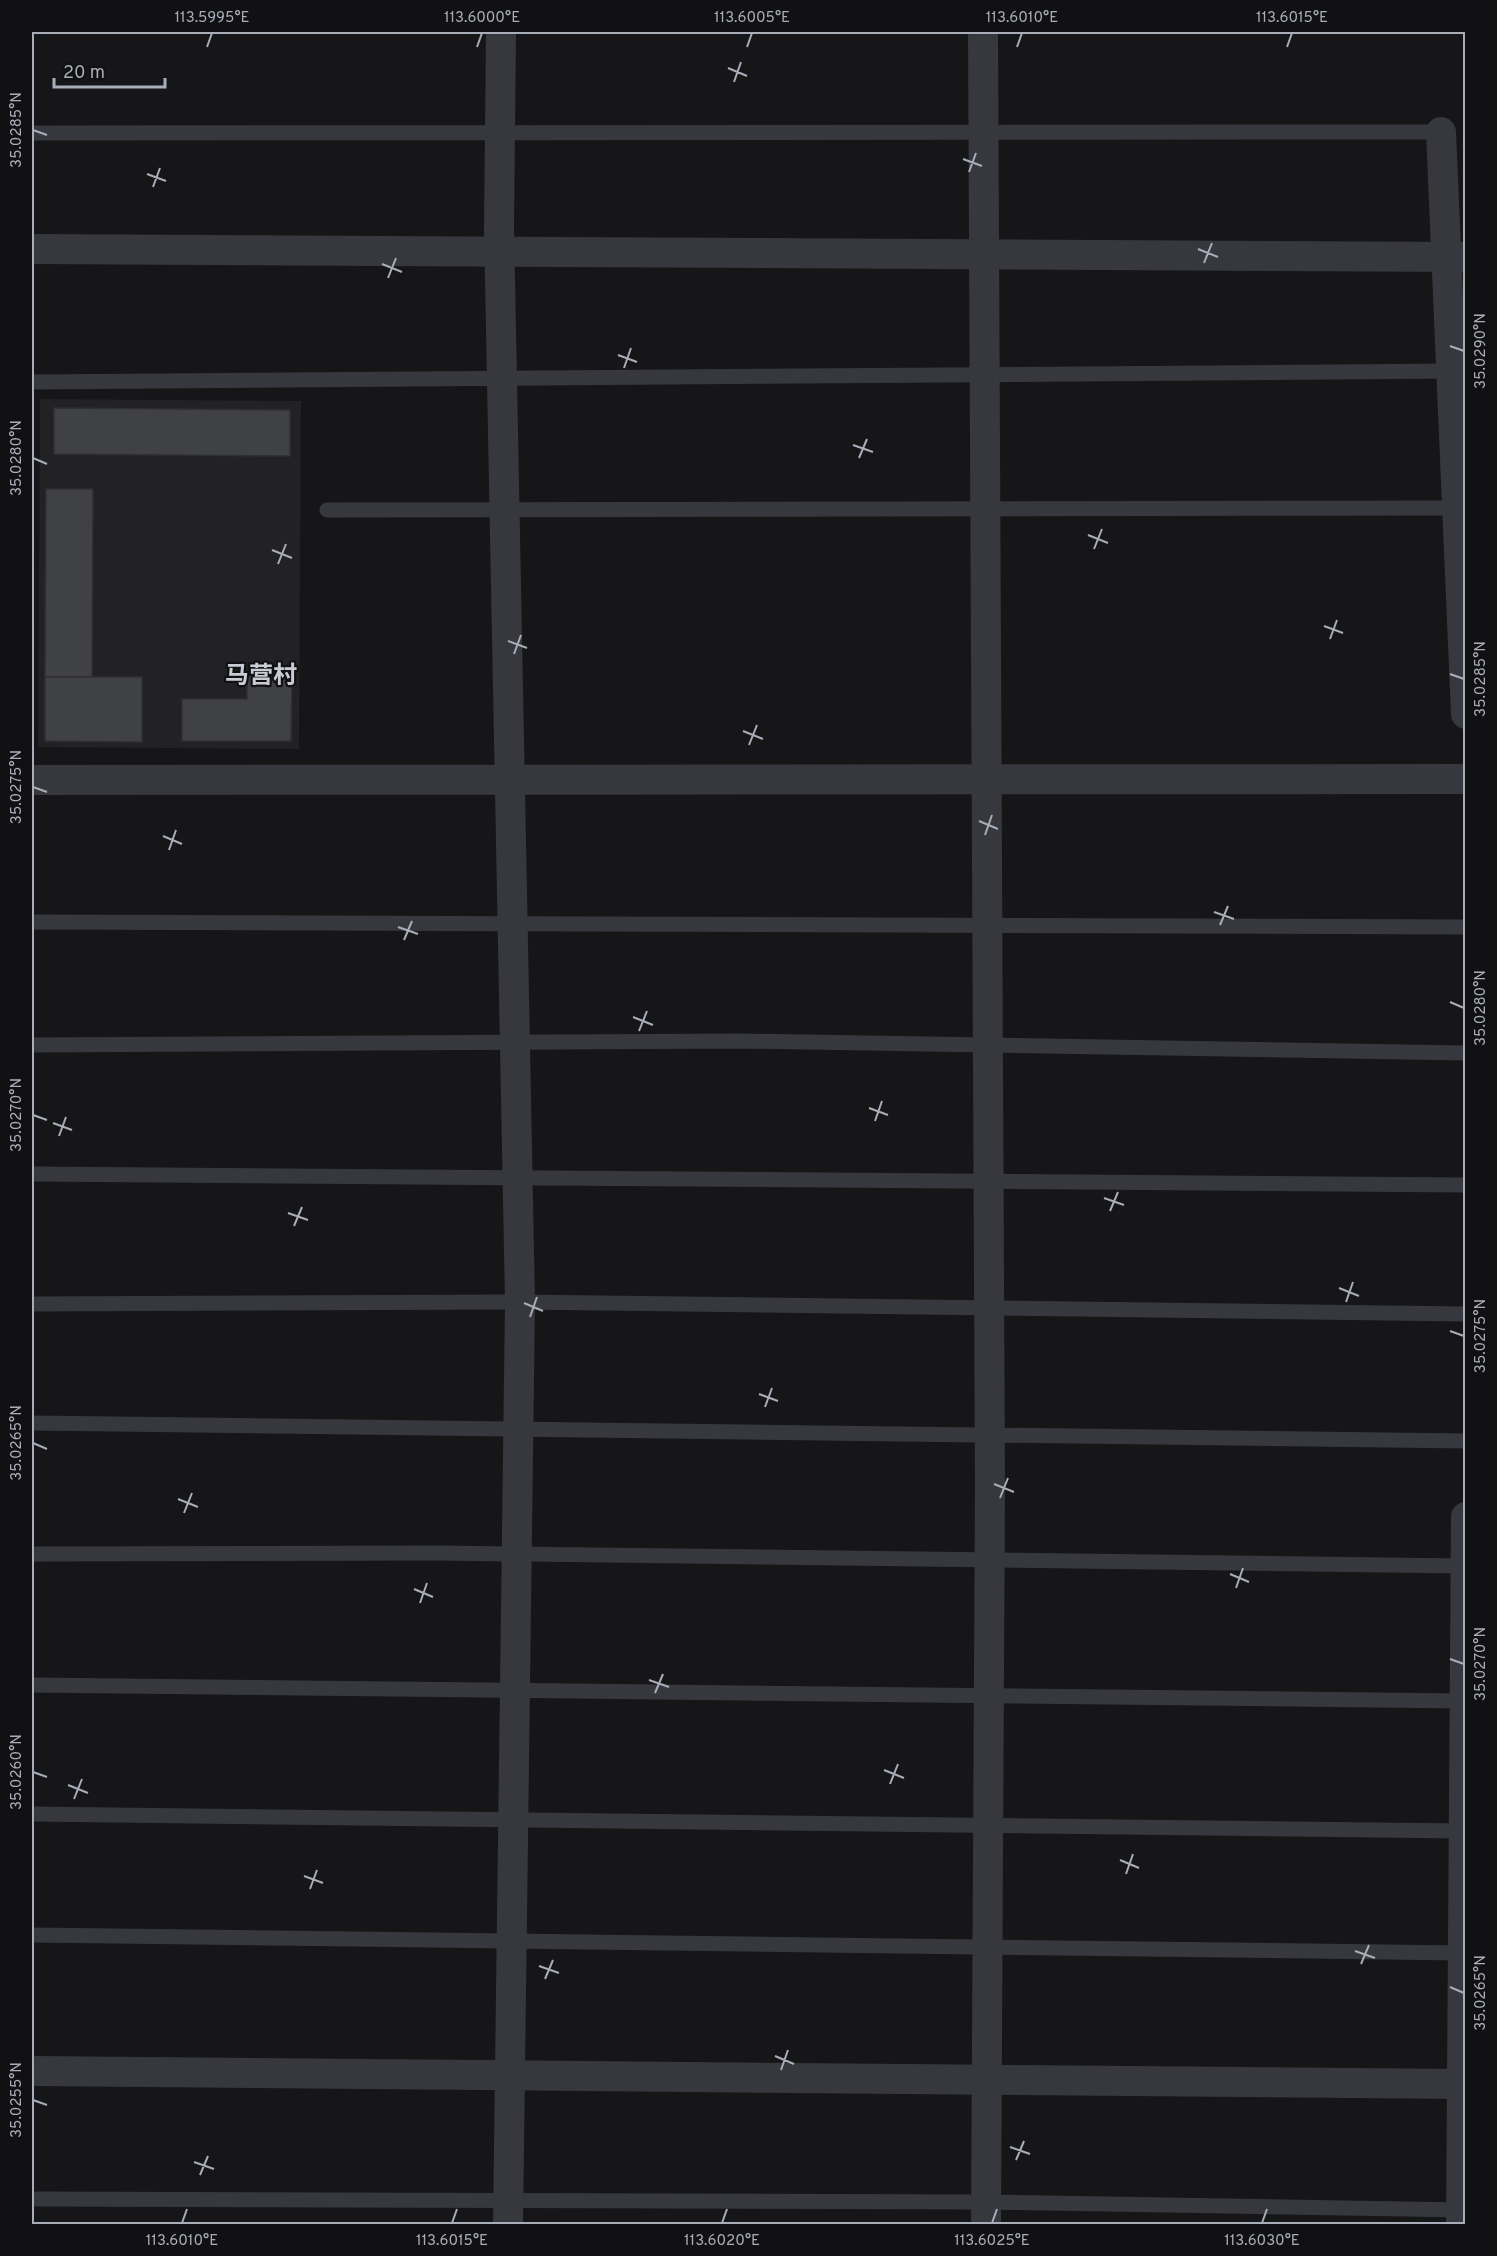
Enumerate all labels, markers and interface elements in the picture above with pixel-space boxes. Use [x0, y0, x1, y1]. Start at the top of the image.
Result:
text: 113.5995°E [174, 9, 250, 28]
text: 113.6000°E [444, 9, 520, 28]
text: 113.6005°E [714, 9, 790, 28]
text: 113.6010°E [986, 9, 1058, 28]
text: 113.6015°E [1256, 9, 1328, 28]
scale bar [54, 51, 165, 89]
text: 20 m [63, 62, 105, 85]
text: 35.0285°N [8, 92, 27, 168]
text: 35.0290°N [1472, 313, 1491, 389]
text: 35.0280°N [8, 420, 27, 496]
text: 35.0285°N [1472, 641, 1491, 717]
district label: 马营村 [225, 662, 297, 692]
text: 35.0275°N [8, 750, 27, 824]
text: 35.0280°N [1472, 970, 1491, 1046]
text: 35.0270°N [8, 1078, 27, 1152]
text: 35.0275°N [1472, 1299, 1491, 1373]
text: 35.0265°N [8, 1405, 27, 1481]
text: 35.0270°N [1472, 1627, 1491, 1701]
text: 35.0260°N [8, 1734, 27, 1810]
text: 35.0265°N [1472, 1955, 1491, 2031]
text: 35.0255°N [8, 2062, 27, 2138]
text: 113.6010°E [146, 2232, 218, 2251]
text: 113.6015°E [416, 2232, 488, 2251]
text: 113.6020°E [684, 2232, 760, 2251]
text: 113.6025°E [954, 2232, 1030, 2251]
text: 113.6030°E [1224, 2232, 1300, 2251]

